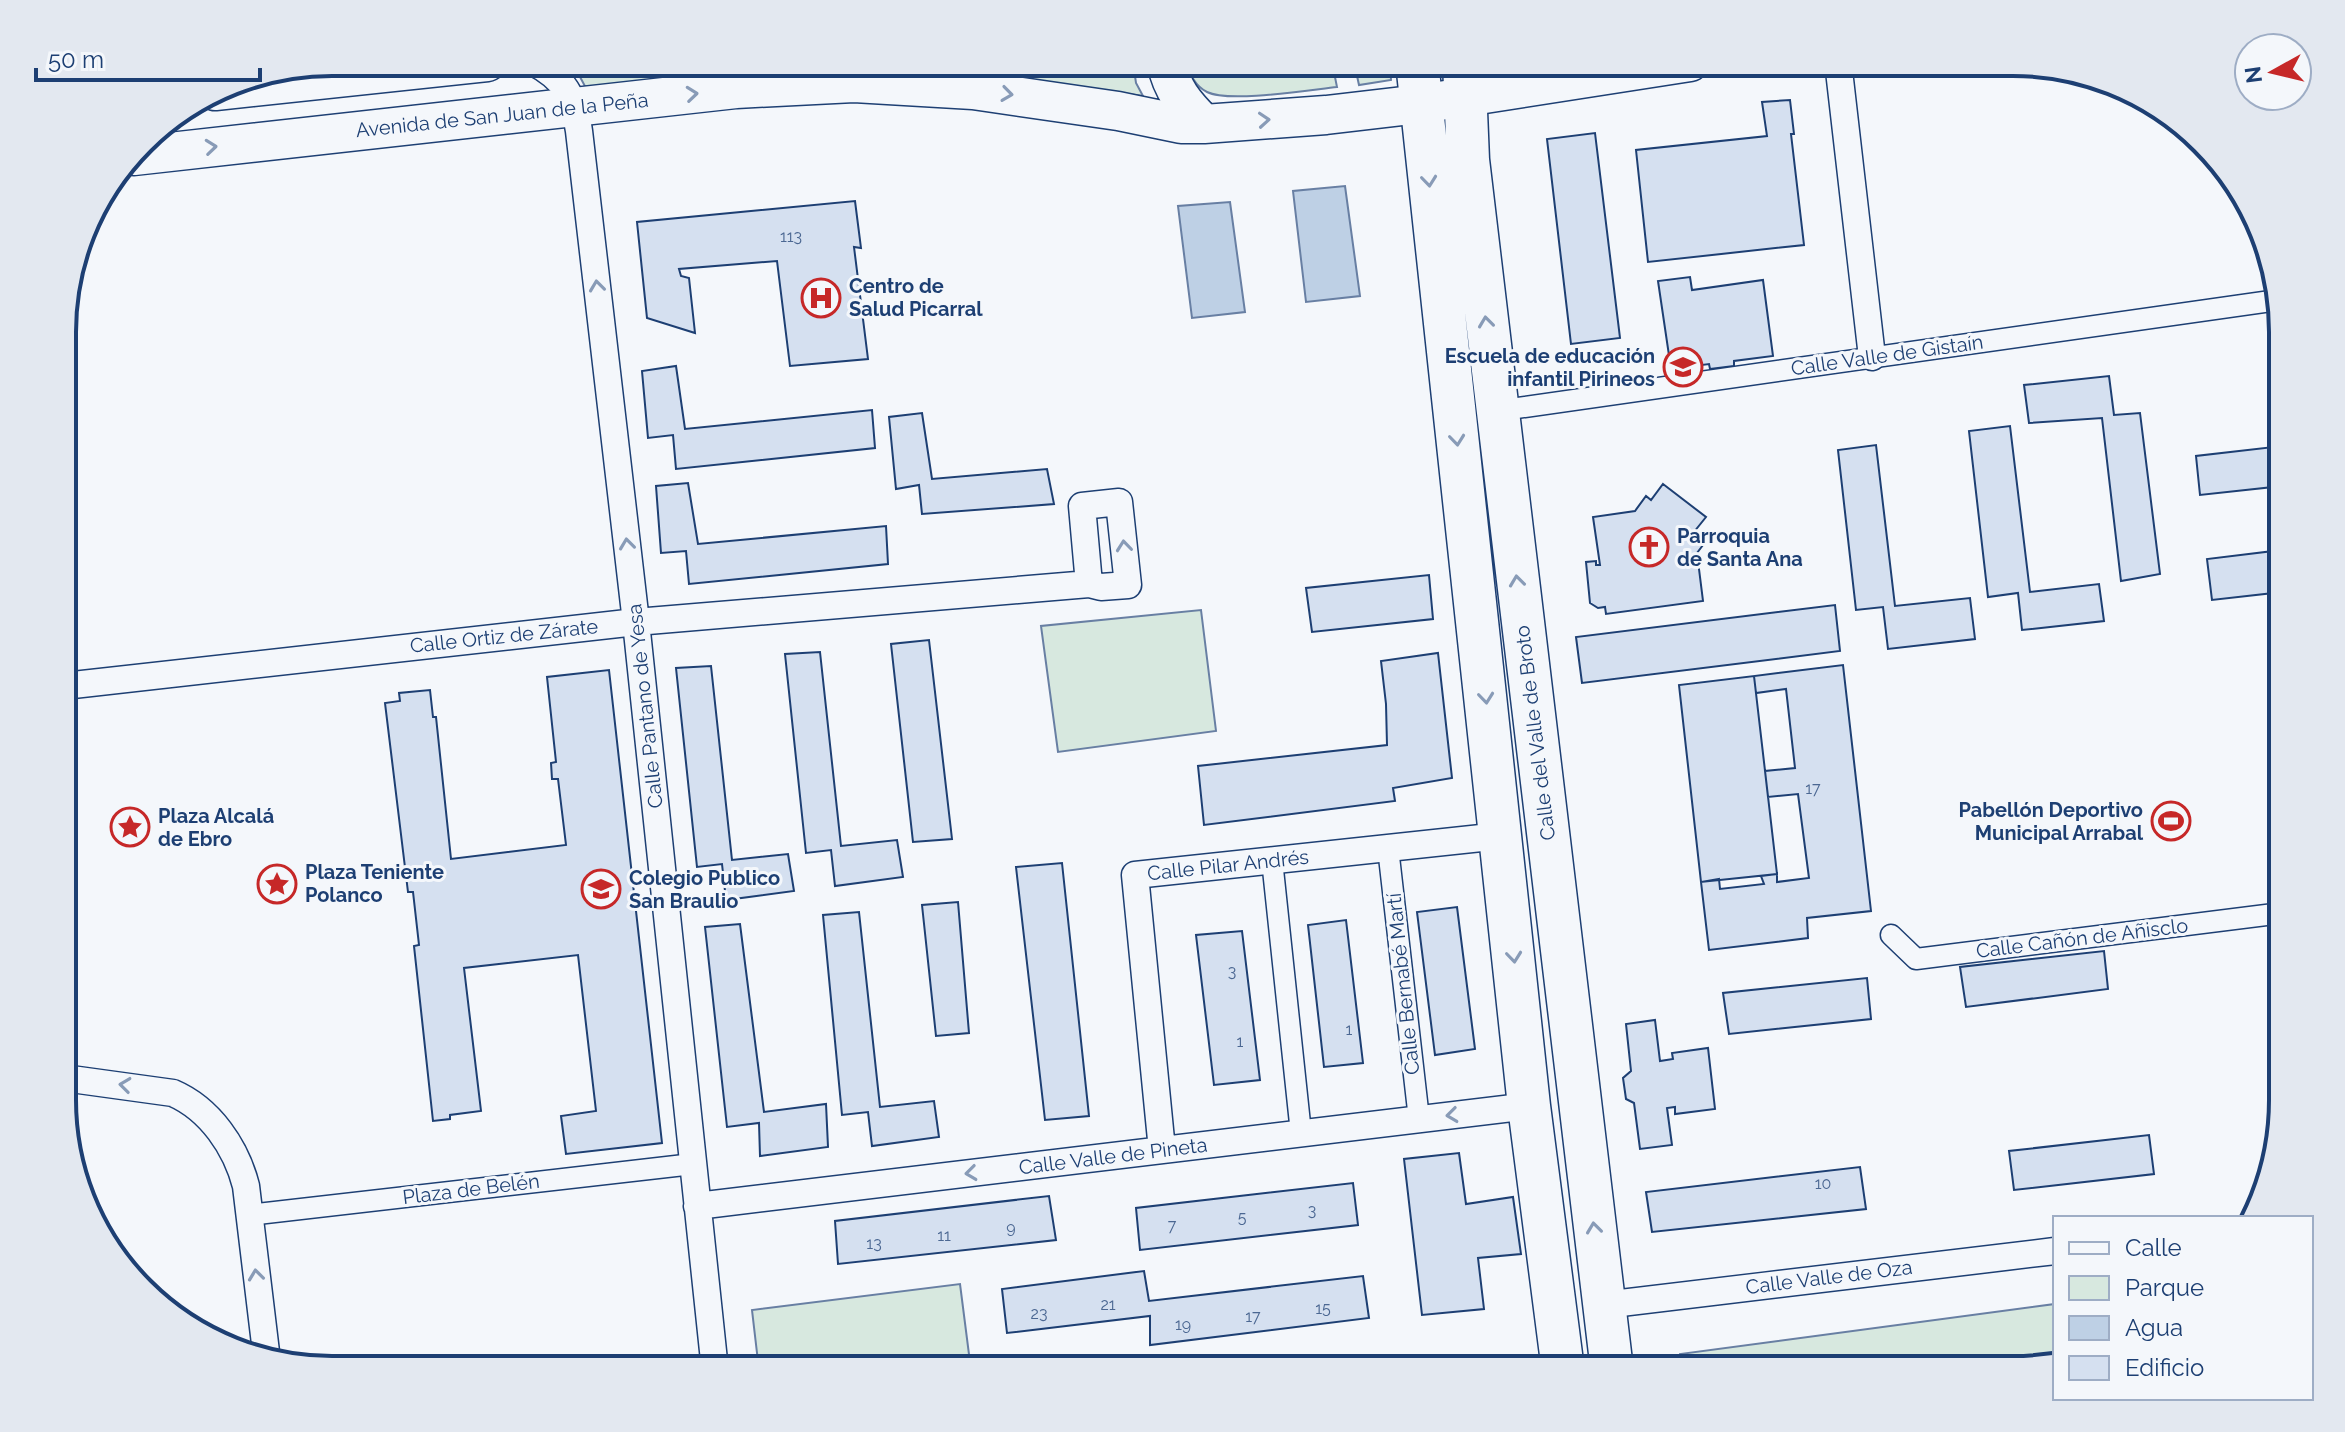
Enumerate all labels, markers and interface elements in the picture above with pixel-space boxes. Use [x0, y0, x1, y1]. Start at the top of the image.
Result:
scale bar [36, 32, 260, 82]
north arrow [2233, 32, 2313, 112]
text: 50 m [48, 45, 104, 74]
text: N [2239, 65, 2267, 85]
one-way arrow [686, 85, 699, 102]
one-way arrow [1000, 85, 1014, 102]
street label: Avenida de San Juan de la Peña [354, 88, 650, 142]
one-way arrow [1258, 112, 1271, 129]
one-way arrow [205, 138, 218, 155]
one-way arrow [1421, 175, 1438, 188]
house number: 113 [780, 227, 802, 246]
place label: Centro de Salud Picarral [849, 274, 983, 321]
hospital icon: Centro de Salud Picarral [800, 277, 842, 319]
one-way arrow [589, 279, 606, 292]
one-way arrow [1478, 316, 1495, 329]
street label: Calle Valle de Gistaín [1789, 330, 1985, 380]
place label: Escuela de educación infantil Pirineos [1445, 344, 1655, 391]
school or university icon: Escuela de educación infantil Pirineos [1662, 346, 1704, 388]
one-way arrow [1449, 434, 1466, 447]
place label: Parroquia de Santa Ana [1677, 524, 1803, 571]
church icon: Parroquia de Santa Ana [1628, 526, 1670, 568]
one-way arrow [619, 537, 636, 550]
one-way arrow [1115, 540, 1132, 553]
one-way arrow [1508, 574, 1525, 587]
street label: Calle Pantano de Yesa [622, 603, 668, 809]
street label: Calle Ortiz de Zárate [409, 614, 600, 658]
street label: Calle del Valle de Broto [1510, 624, 1560, 842]
one-way arrow [1477, 692, 1494, 705]
house number: 17 [1805, 779, 1821, 798]
place label: Pabellón Deportivo Municipal Arrabal [1958, 798, 2144, 845]
sports icon: Pabellón Deportivo Municipal Arrabal [2150, 800, 2192, 842]
place label: Plaza Alcalá de Ebro [158, 804, 274, 851]
place icon: Plaza Alcalá de Ebro [109, 806, 151, 848]
street label: Calle Pilar Andrés [1146, 845, 1310, 885]
place label: Plaza Teniente Polanco [305, 860, 444, 907]
place icon: Plaza Teniente Polanco [256, 863, 298, 905]
place label: Colegio Publico San Braulio [629, 866, 780, 913]
school or university icon: Colegio Publico San Braulio [580, 868, 622, 910]
street label: Calle Bernabé Martí [1381, 891, 1424, 1076]
street label: Calle Cañón de Añisclo [1975, 913, 2189, 963]
one-way arrow [1505, 951, 1522, 964]
house number: 3 [1228, 962, 1236, 981]
house number: 1 [1346, 1020, 1353, 1039]
house number: 1 [1237, 1032, 1244, 1051]
one-way arrow [119, 1077, 132, 1094]
one-way arrow [1445, 1107, 1458, 1124]
street label: Calle Valle de Pineta [1017, 1133, 1209, 1179]
one-way arrow [965, 1165, 978, 1182]
street label: Plaza de Belén [401, 1169, 541, 1209]
house number: 10 [1815, 1174, 1831, 1193]
house number: 3 [1308, 1201, 1316, 1220]
house number: 5 [1238, 1208, 1247, 1227]
house number: 7 [1168, 1216, 1177, 1235]
legend [2053, 1216, 2313, 1400]
house number: 9 [1006, 1218, 1016, 1237]
one-way arrow [1586, 1221, 1603, 1234]
house number: 11 [937, 1226, 951, 1245]
text: Calle [2125, 1233, 2182, 1262]
house number: 13 [866, 1234, 882, 1253]
street label: Calle Valle de Oza [1744, 1255, 1914, 1299]
one-way arrow [248, 1268, 265, 1282]
text: Parque [2125, 1273, 2204, 1302]
house number: 21 [1100, 1295, 1116, 1314]
house number: 15 [1315, 1299, 1331, 1318]
house number: 23 [1031, 1304, 1047, 1323]
house number: 17 [1245, 1307, 1261, 1326]
text: Agua [2125, 1313, 2183, 1342]
house number: 19 [1175, 1315, 1191, 1334]
text: Edificio [2125, 1353, 2204, 1382]

